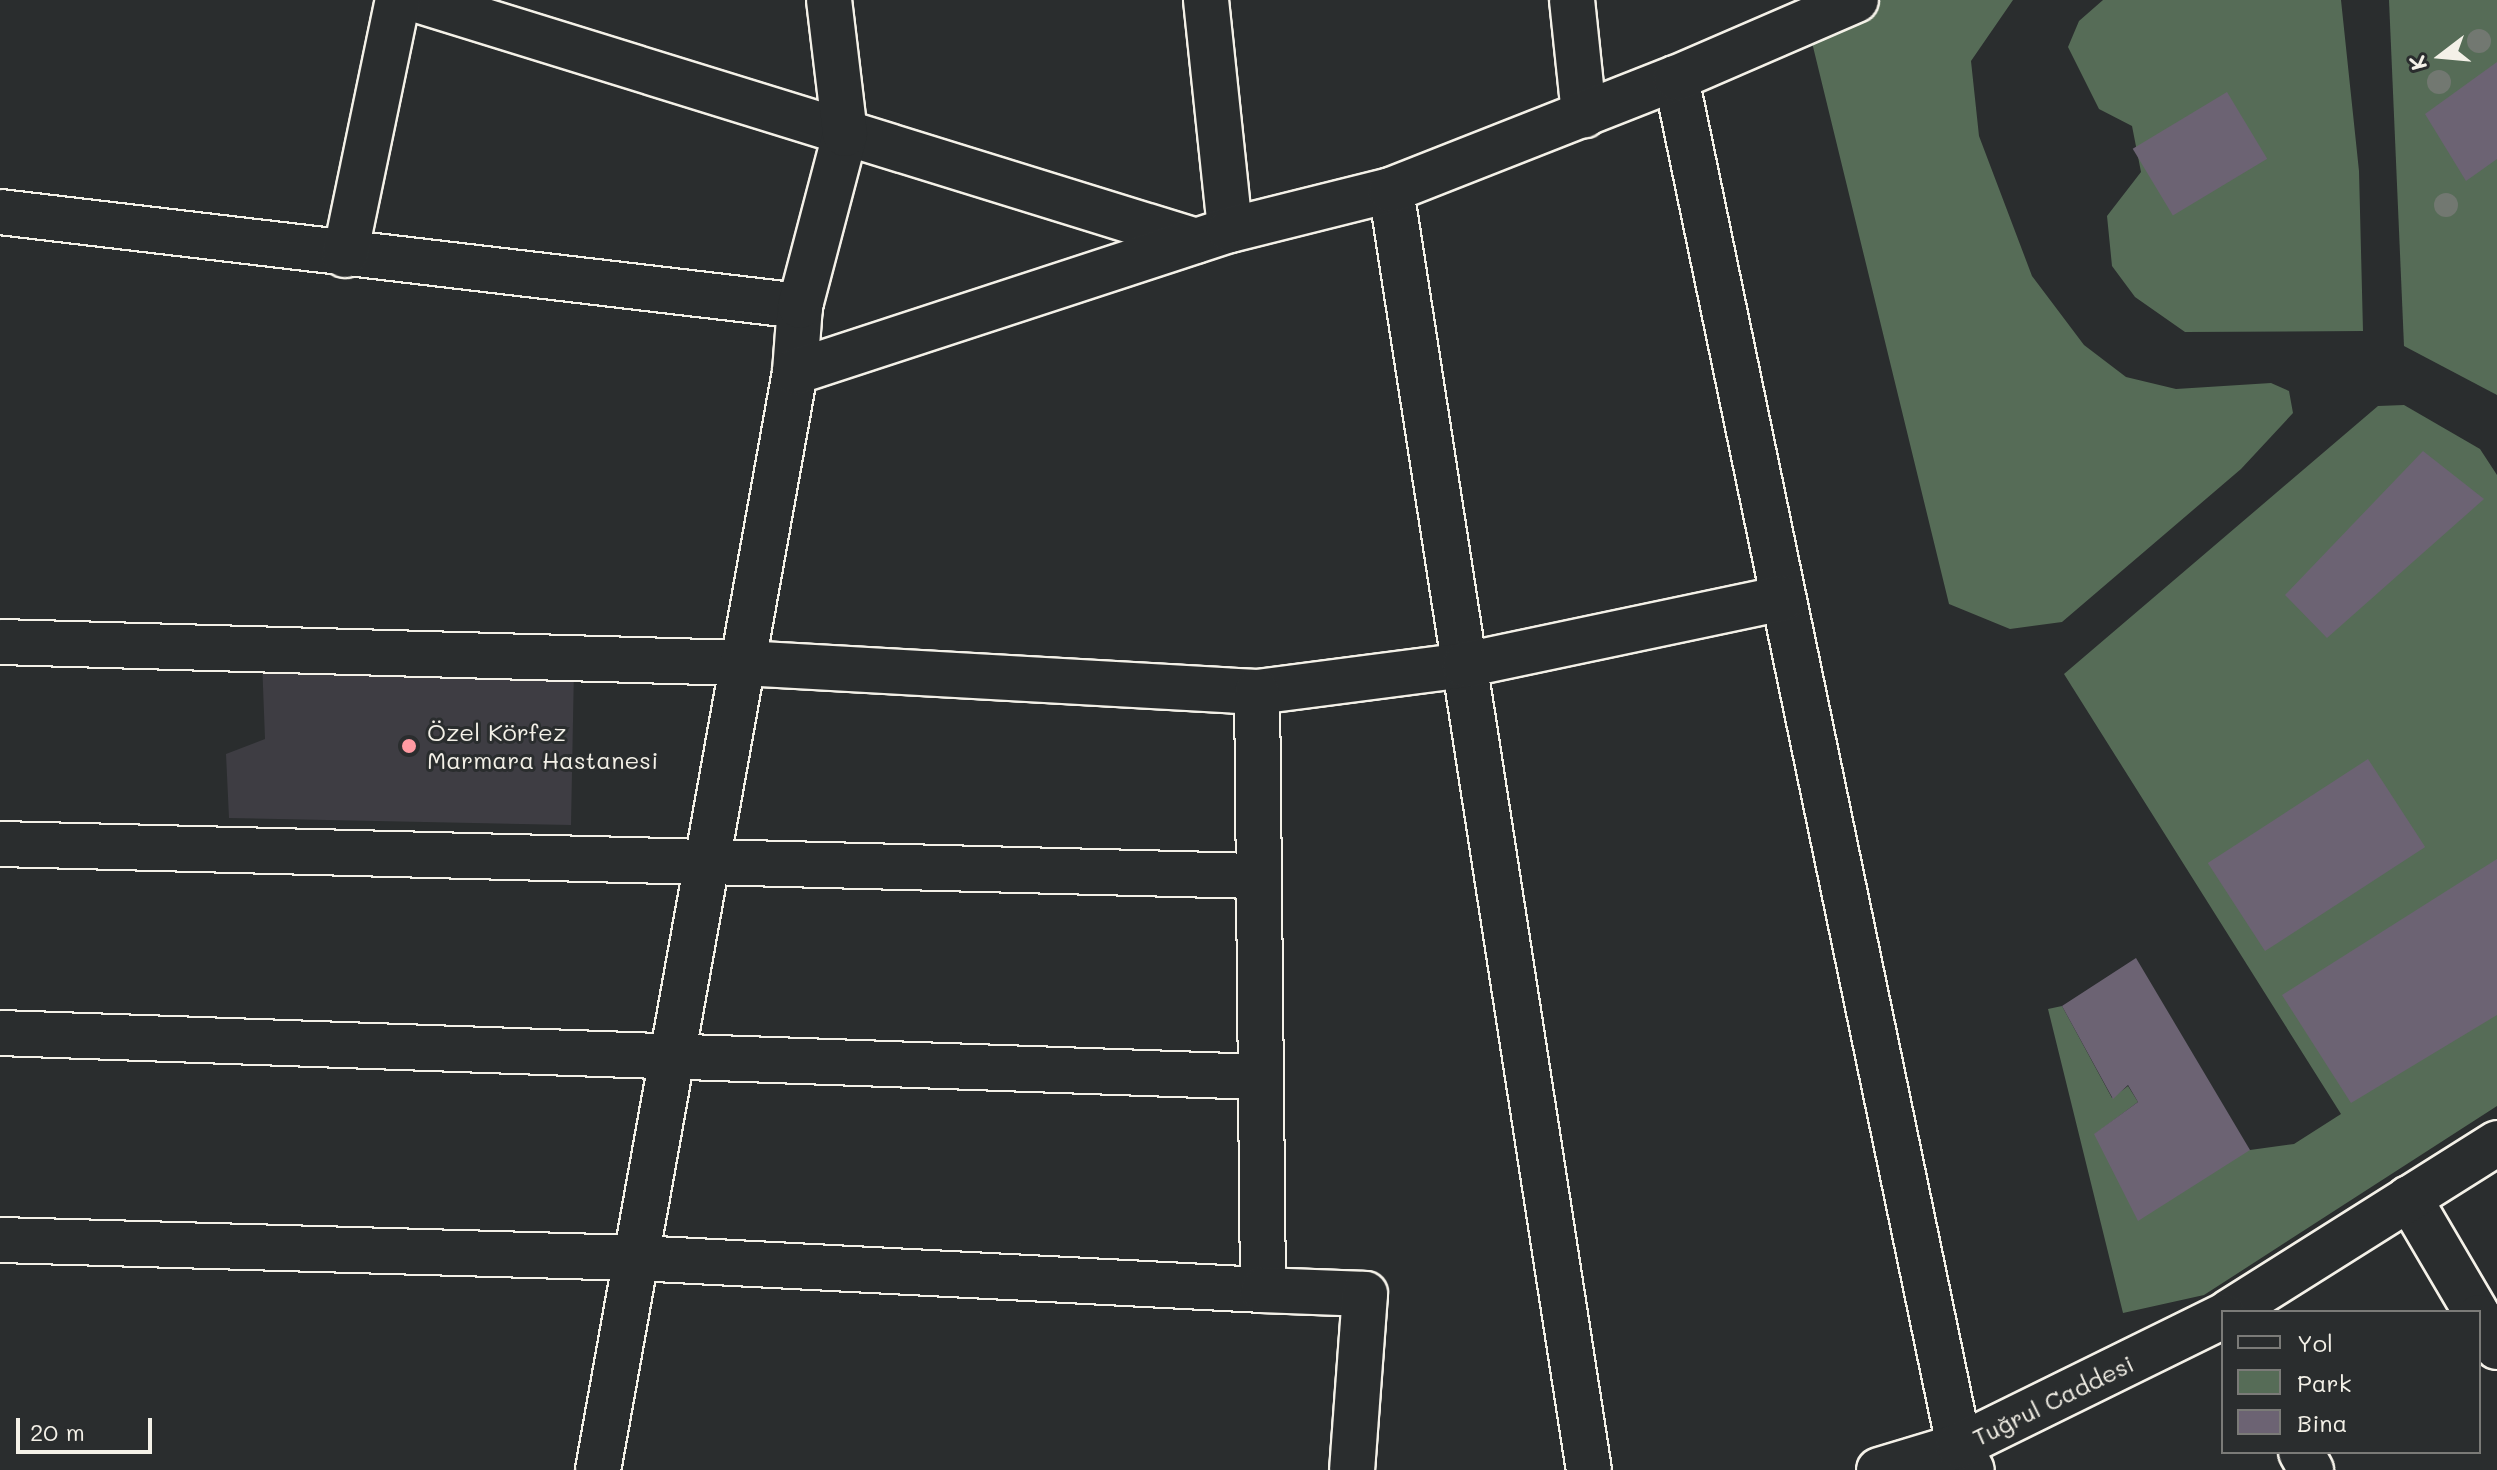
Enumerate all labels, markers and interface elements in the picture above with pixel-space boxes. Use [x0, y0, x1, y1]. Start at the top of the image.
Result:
north arrow [2401, 16, 2481, 96]
text: K [2402, 52, 2433, 74]
place label: Özel Körfez Marmara Hastanesi [427, 718, 658, 774]
marker: Özel Körfez Marmara Hastanesi [398, 735, 420, 757]
legend [2221, 1310, 2481, 1454]
text: Yol [2297, 1327, 2333, 1358]
street label: Tuğrul Caddesi [1968, 1349, 2138, 1451]
text: Park [2297, 1367, 2351, 1398]
scale bar [20, 1402, 156, 1452]
text: Bina [2297, 1407, 2348, 1438]
text: 20 m [30, 1416, 85, 1447]

